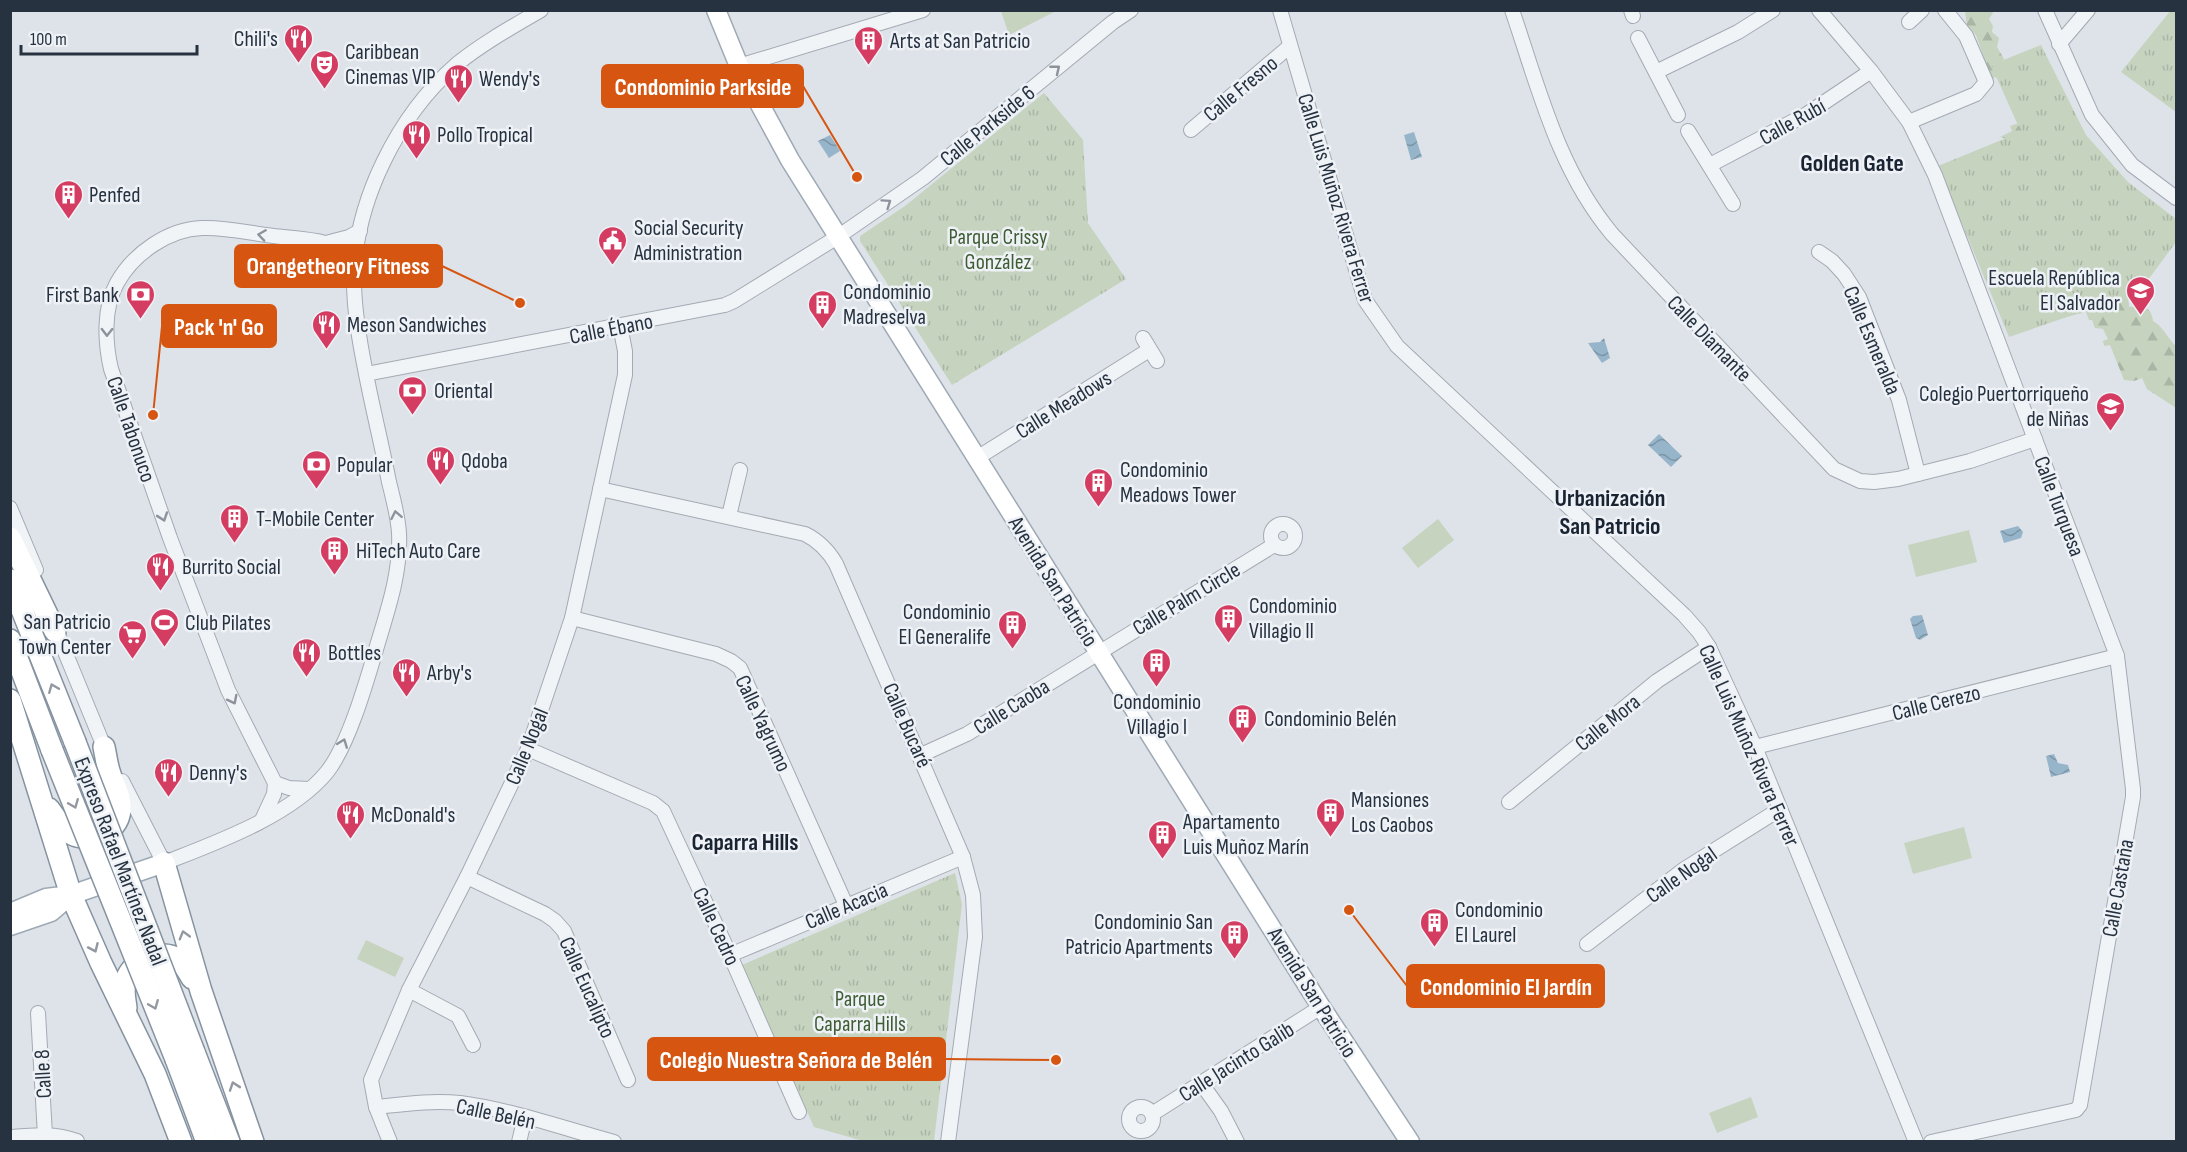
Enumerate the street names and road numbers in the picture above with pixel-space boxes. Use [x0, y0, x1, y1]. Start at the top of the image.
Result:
street label: Calle Fresno [1198, 50, 1284, 128]
street label: Calle Parkside 6 [935, 80, 1041, 173]
street label: Calle Luis Muñoz Rivera Ferrer [1291, 90, 1380, 307]
street label: Calle Rubí [1755, 93, 1831, 152]
street label: Calle Esmeralda [1837, 282, 1907, 399]
street label: Calle Diamante [1661, 290, 1757, 388]
street label: Calle Ébano [567, 308, 655, 351]
street label: Calle Meadows [1011, 365, 1117, 445]
street label: Calle Tabonuco [100, 373, 161, 486]
street label: Calle Turquesa [2027, 453, 2090, 561]
street label: Avenida San Patricio [1001, 511, 1103, 652]
street label: Calle Palm Circle [1128, 557, 1246, 642]
street label: Calle Luis Muñoz Rivera Ferrer [1692, 641, 1805, 851]
street label: Calle Yagrumo [729, 671, 797, 776]
street label: Calle Caoba [969, 673, 1055, 741]
street label: Calle Bucaré [876, 679, 937, 772]
street label: Calle Cerezo [1889, 679, 1983, 727]
street label: Calle Mora [1570, 689, 1646, 758]
street label: Calle Nogal [500, 704, 555, 789]
street label: Expreso Rafael Martínez Nadal [67, 753, 172, 970]
street label: Calle Castaña [2097, 837, 2140, 939]
street label: Calle Nogal [1641, 841, 1723, 909]
street label: Calle Acacia [801, 877, 892, 936]
street label: Calle Cedro [686, 883, 745, 970]
street label: Avenida San Patricio [1260, 922, 1362, 1063]
street label: Calle Eucalipto [552, 933, 621, 1042]
street label: Calle Jacinto Galib [1174, 1016, 1300, 1108]
street label: Calle 8 [29, 1049, 58, 1099]
street label: Calle Belén [454, 1093, 538, 1136]

